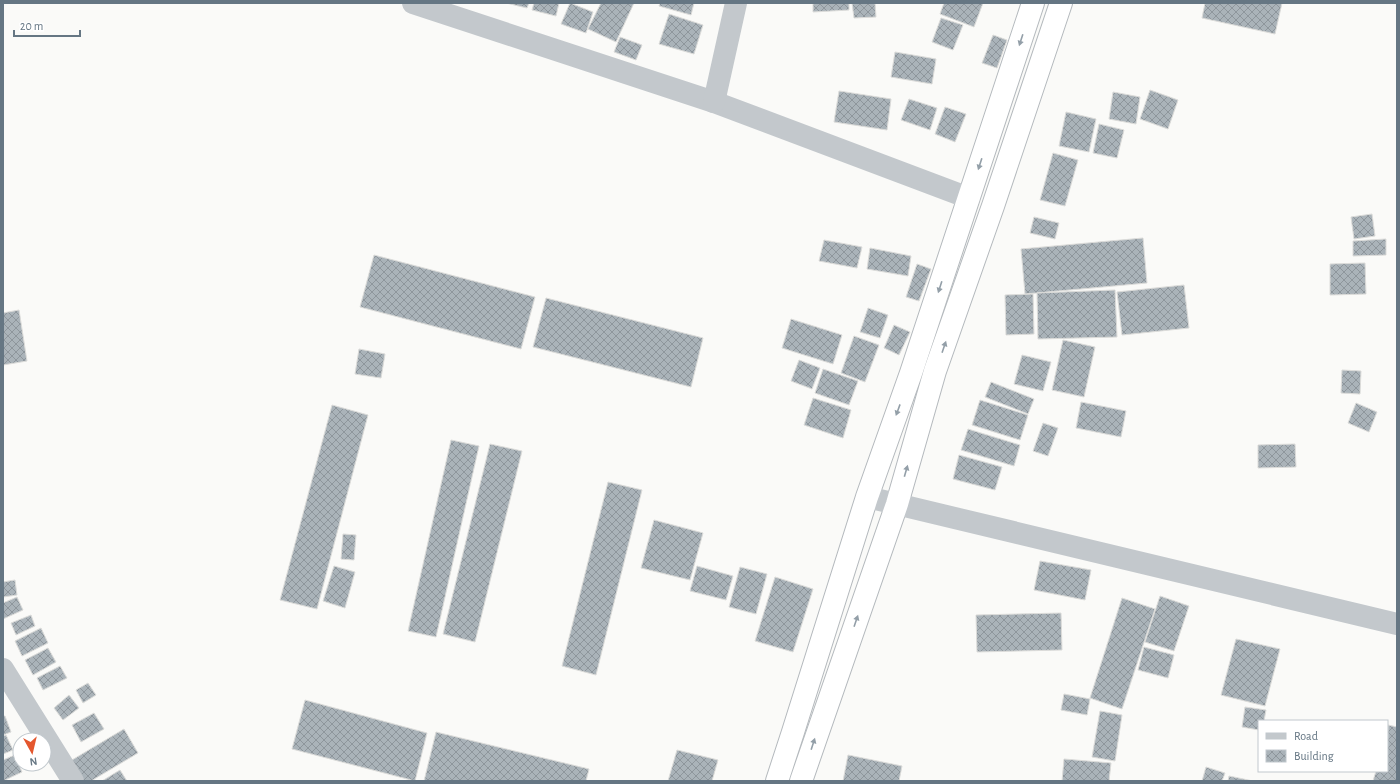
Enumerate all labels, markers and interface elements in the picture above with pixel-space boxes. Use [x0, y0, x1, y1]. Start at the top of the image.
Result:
scale bar [14, 12, 80, 38]
text: 20 m [20, 20, 43, 32]
one-way arrow [1018, 34, 1024, 46]
one-way arrow [977, 158, 983, 170]
one-way arrow [937, 281, 943, 293]
one-way arrow [941, 340, 947, 352]
one-way arrow [895, 405, 901, 417]
one-way arrow [903, 465, 909, 477]
one-way arrow [853, 615, 859, 627]
legend [1258, 720, 1388, 772]
text: Road [1294, 730, 1318, 742]
north arrow [12, 732, 52, 772]
one-way arrow [811, 738, 817, 750]
text: Building [1294, 750, 1334, 762]
text: N [29, 755, 38, 767]

